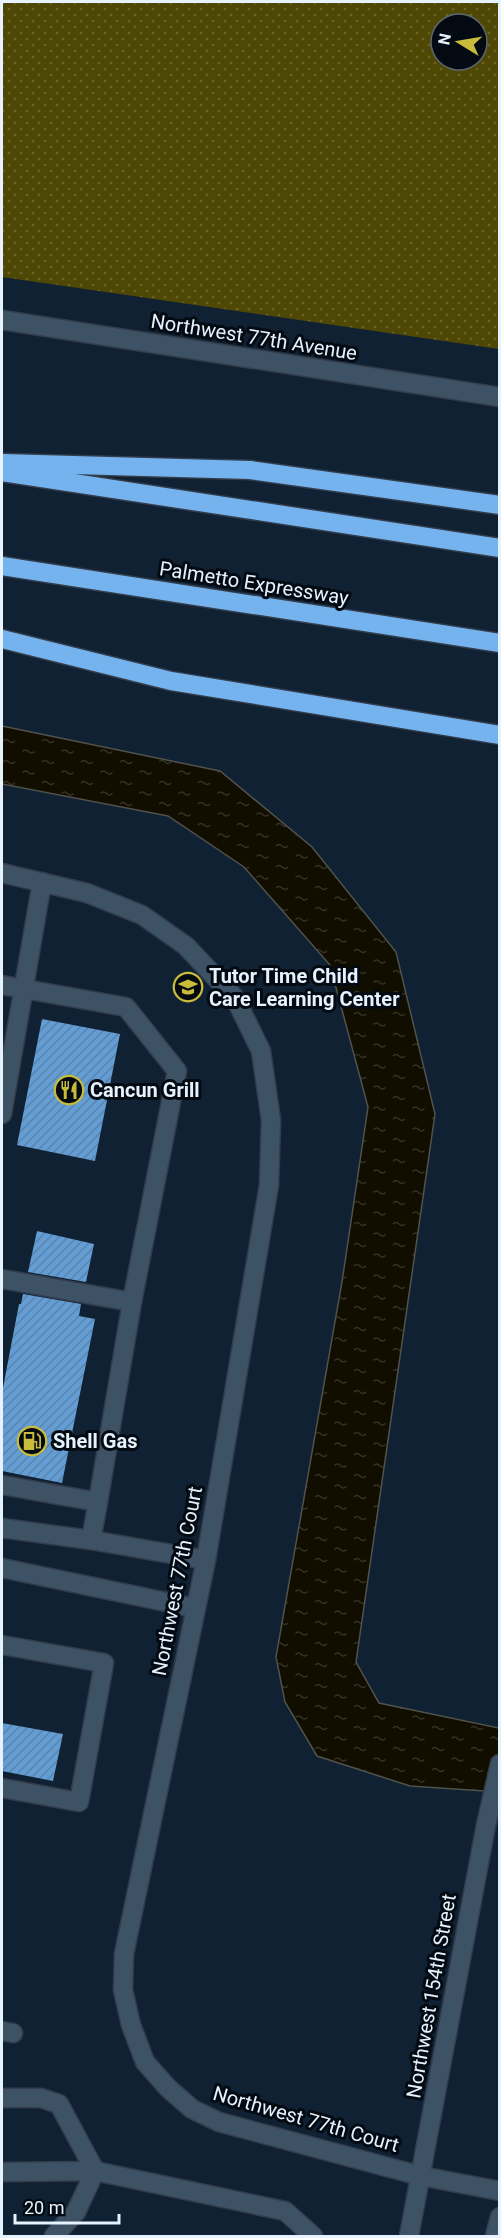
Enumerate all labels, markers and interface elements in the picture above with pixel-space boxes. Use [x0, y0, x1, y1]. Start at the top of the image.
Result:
north arrow [429, 12, 489, 72]
text: N [434, 32, 455, 47]
street label: Northwest 77th Avenue [149, 309, 359, 365]
street label: Palmetto Expressway [158, 556, 351, 610]
place label: Tutor Time Child Care Learning Center [209, 964, 400, 1011]
school or university icon: Tutor Time Child Care Learning Center [172, 971, 204, 1003]
restaurant icon: Cancun Grill [53, 1074, 85, 1106]
place label: Cancun Grill [90, 1078, 200, 1102]
fuel station icon: Shell Gas [16, 1425, 48, 1457]
place label: Shell Gas [53, 1429, 137, 1453]
street label: Northwest 77th Court [147, 1484, 207, 1678]
street label: Northwest 154th Street [401, 1892, 461, 2100]
street label: Northwest 77th Court [210, 2081, 402, 2157]
scale bar [15, 2187, 118, 2225]
text: 20 m [24, 2197, 64, 2218]

